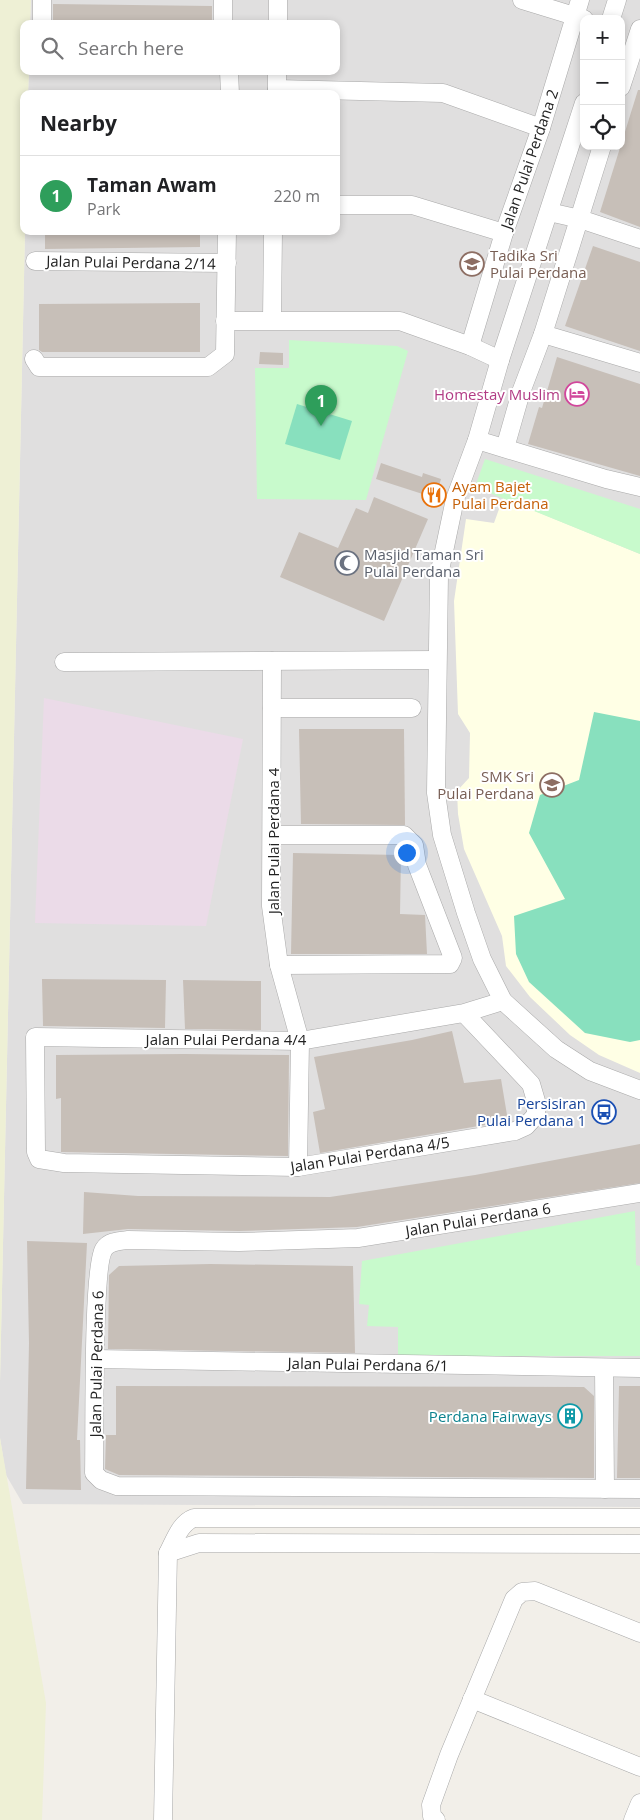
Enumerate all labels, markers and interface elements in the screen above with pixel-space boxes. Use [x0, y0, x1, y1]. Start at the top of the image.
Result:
map controls [580, 15, 625, 150]
button: + [580, 15, 625, 60]
search box [20, 20, 340, 75]
icon: search [38, 34, 66, 62]
text: Search here [78, 35, 184, 61]
button: − [580, 60, 625, 105]
street label: Jalan Pulai Perdana 2 [495, 86, 562, 234]
button: locate [580, 105, 625, 150]
text: Nearby [40, 109, 117, 137]
text: Taman Awam [87, 172, 217, 198]
text: 1 [51, 185, 61, 207]
text: 220 m [274, 185, 320, 207]
text: Park [87, 198, 120, 220]
place label: Tadika Sri Pulai Perdana [490, 245, 587, 282]
street label: Jalan Pulai Perdana 2/14 [44, 250, 216, 273]
school or university icon: Tadika Sri Pulai Perdana [459, 251, 485, 277]
hotel icon: Homestay Muslim [564, 381, 590, 407]
place label: Homestay Muslim [434, 384, 560, 404]
pin: 1 [305, 385, 337, 426]
place label: Ayam Bajet Pulai Perdana [452, 476, 549, 513]
restaurant icon: Ayam Bajet Pulai Perdana [421, 482, 447, 508]
place label: Masjid Taman Sri Pulai Perdana [364, 544, 484, 581]
mosque icon: Masjid Taman Sri Pulai Perdana [334, 550, 360, 576]
place label: SMK Sri Pulai Perdana [437, 766, 534, 803]
street label: Jalan Pulai Perdana 4 [263, 767, 283, 916]
school or university icon: SMK Sri Pulai Perdana [539, 772, 565, 798]
your location [394, 840, 420, 866]
street label: Jalan Pulai Perdana 4/4 [144, 1029, 307, 1049]
place label: Persisiran Pulai Perdana 1 [477, 1093, 586, 1130]
bus stop icon: Persisiran Pulai Perdana 1 [591, 1099, 617, 1125]
street label: Jalan Pulai Perdana 4/5 [287, 1132, 451, 1177]
street label: Jalan Pulai Perdana 6 [402, 1198, 552, 1241]
street label: Jalan Pulai Perdana 6 [85, 1290, 107, 1440]
street label: Jalan Pulai Perdana 6/1 [285, 1353, 449, 1375]
building icon: Perdana Fairways [557, 1403, 583, 1429]
place label: Perdana Fairways [429, 1406, 552, 1426]

